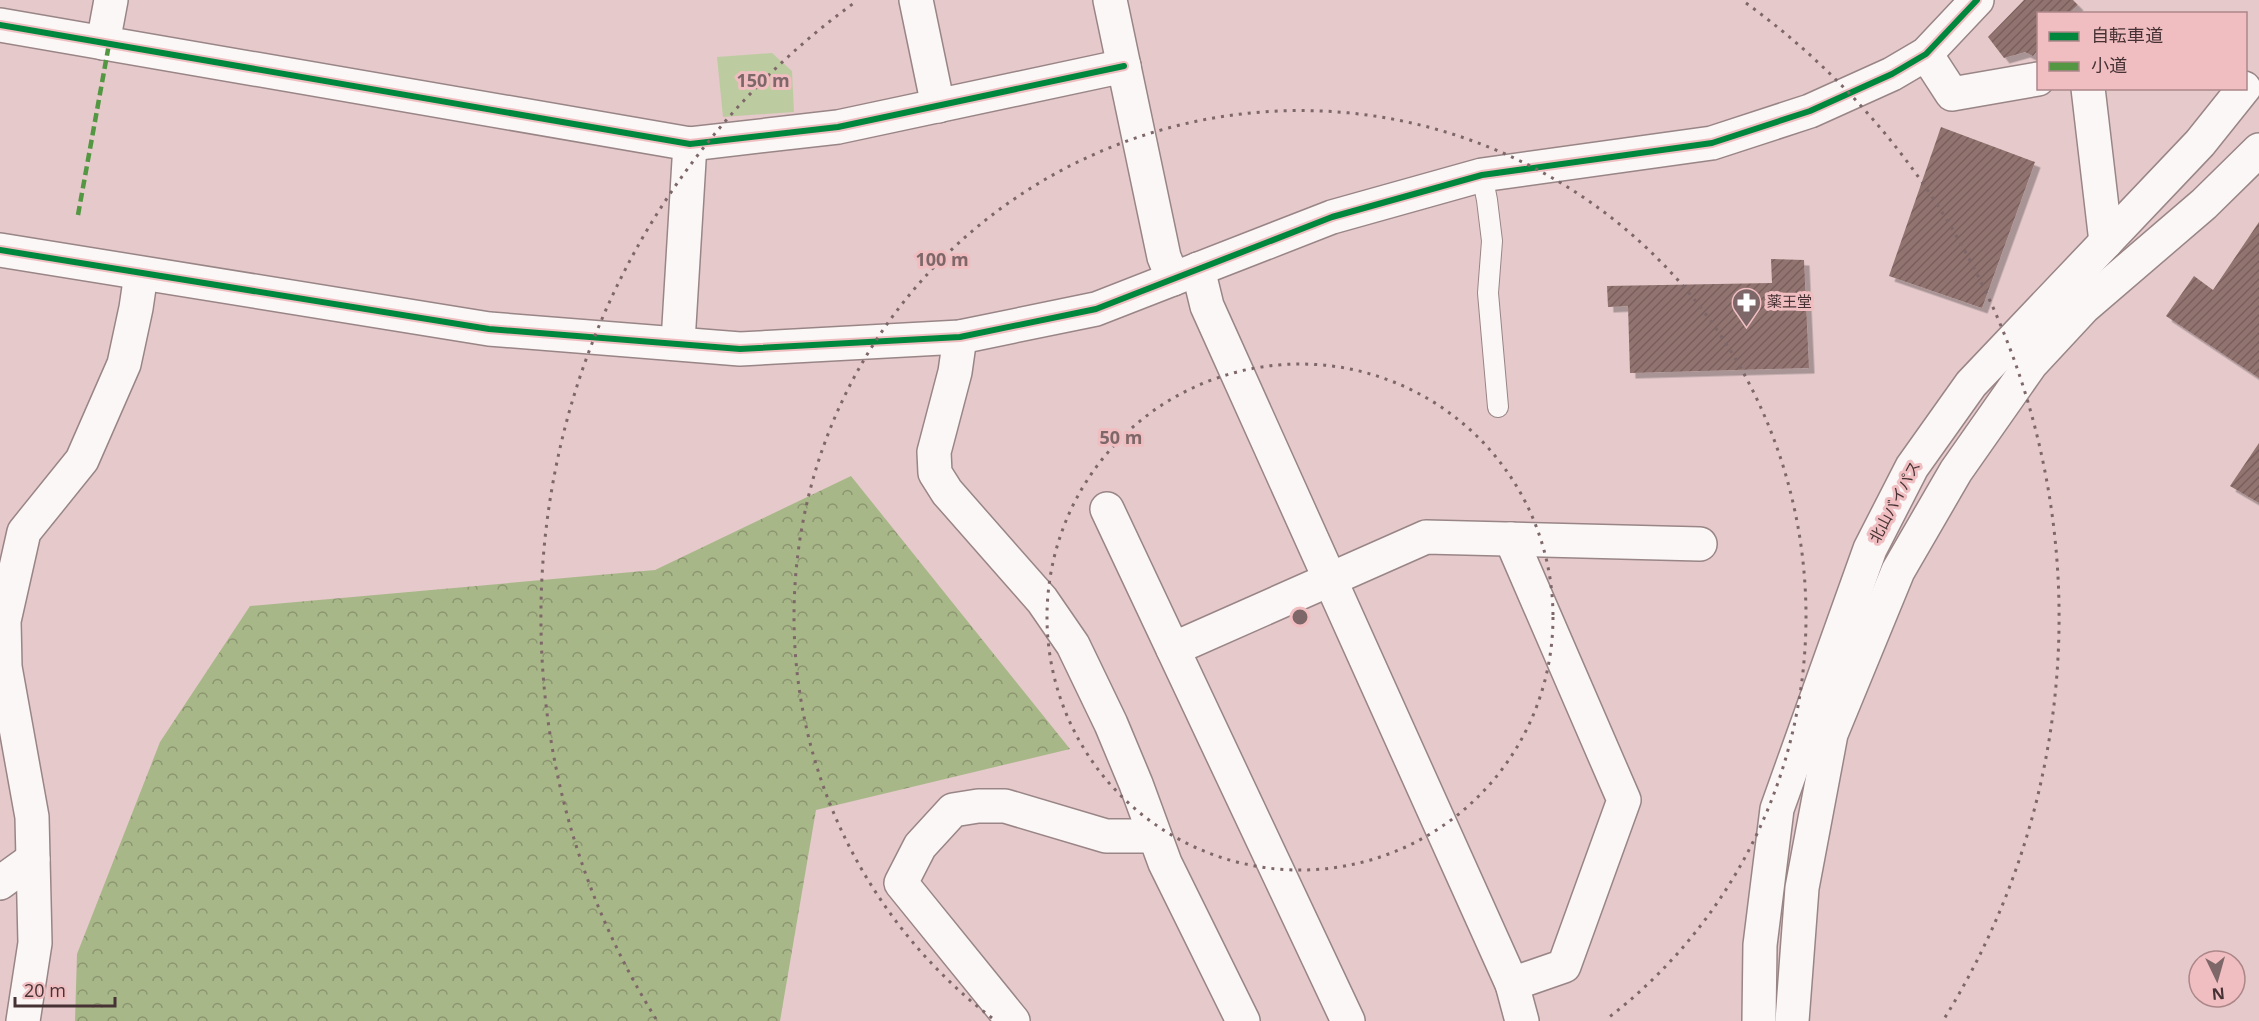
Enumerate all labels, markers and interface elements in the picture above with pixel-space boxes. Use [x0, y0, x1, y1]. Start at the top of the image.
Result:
legend [2037, 12, 2247, 90]
text: 自転車道 [2091, 23, 2163, 47]
text: 小道 [2091, 53, 2127, 77]
text: 150 m [736, 68, 790, 92]
text: 100 m [915, 247, 969, 271]
pharmacy icon: 薬王堂 [1730, 286, 1762, 328]
place label: 薬王堂 [1767, 291, 1812, 311]
text: 50 m [1100, 425, 1142, 449]
street label: 北山バイパス [1864, 457, 1924, 546]
centre of rings [1290, 607, 1310, 627]
north arrow [2187, 949, 2247, 1009]
scale bar [15, 970, 116, 1008]
text: 20 m [24, 978, 66, 1002]
text: N [2211, 982, 2226, 1005]

